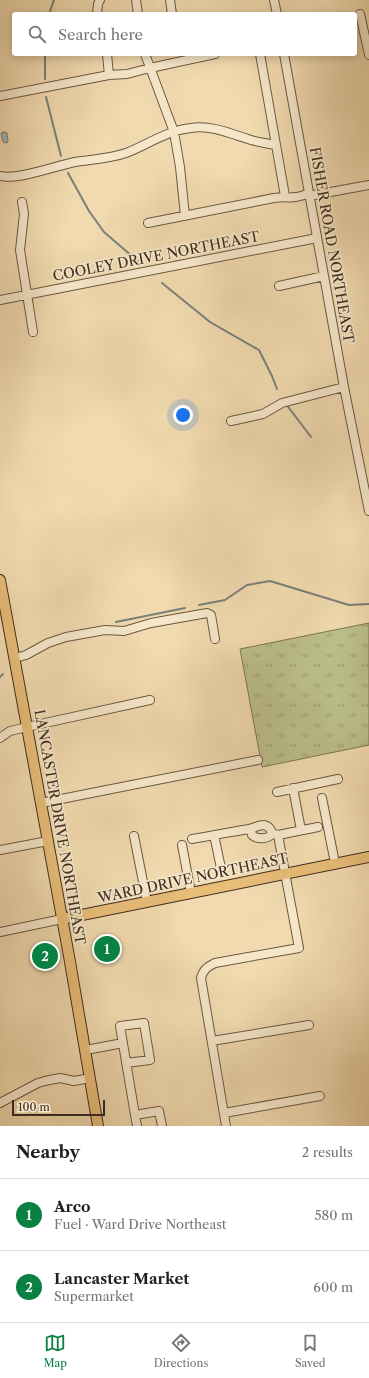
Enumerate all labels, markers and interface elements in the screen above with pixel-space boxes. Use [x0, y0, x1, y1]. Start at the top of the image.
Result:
search box [12, 12, 357, 56]
icon: search [26, 23, 48, 45]
text: Search here [58, 25, 143, 44]
street label: FISHER ROAD NORTHEAST [306, 146, 358, 345]
street label: COOLEY DRIVE NORTHEAST [51, 227, 261, 285]
your location [173, 405, 193, 425]
street label: LANCASTER DRIVE NORTHEAST [30, 708, 90, 947]
street label: WARD DRIVE NORTHEAST [95, 849, 290, 907]
pin: 1 [94, 934, 120, 964]
pin: 2 [32, 941, 58, 971]
scale bar [12, 1098, 105, 1117]
text: 100 m [18, 1100, 50, 1114]
text: Nearby [16, 1142, 80, 1162]
text: 2 results [302, 1144, 353, 1160]
text: Arco [54, 1197, 91, 1216]
text: 1 [26, 1207, 32, 1223]
text: 580 m [314, 1207, 353, 1223]
text: Fuel · Ward Drive Northeast [54, 1216, 226, 1232]
text: Lancaster Market [54, 1269, 189, 1288]
text: 2 [25, 1279, 33, 1295]
text: 600 m [313, 1279, 353, 1295]
text: Supermarket [54, 1288, 134, 1304]
tab: Map [43, 1332, 67, 1370]
tab: Directions [154, 1332, 208, 1370]
tab: Saved [295, 1332, 326, 1370]

